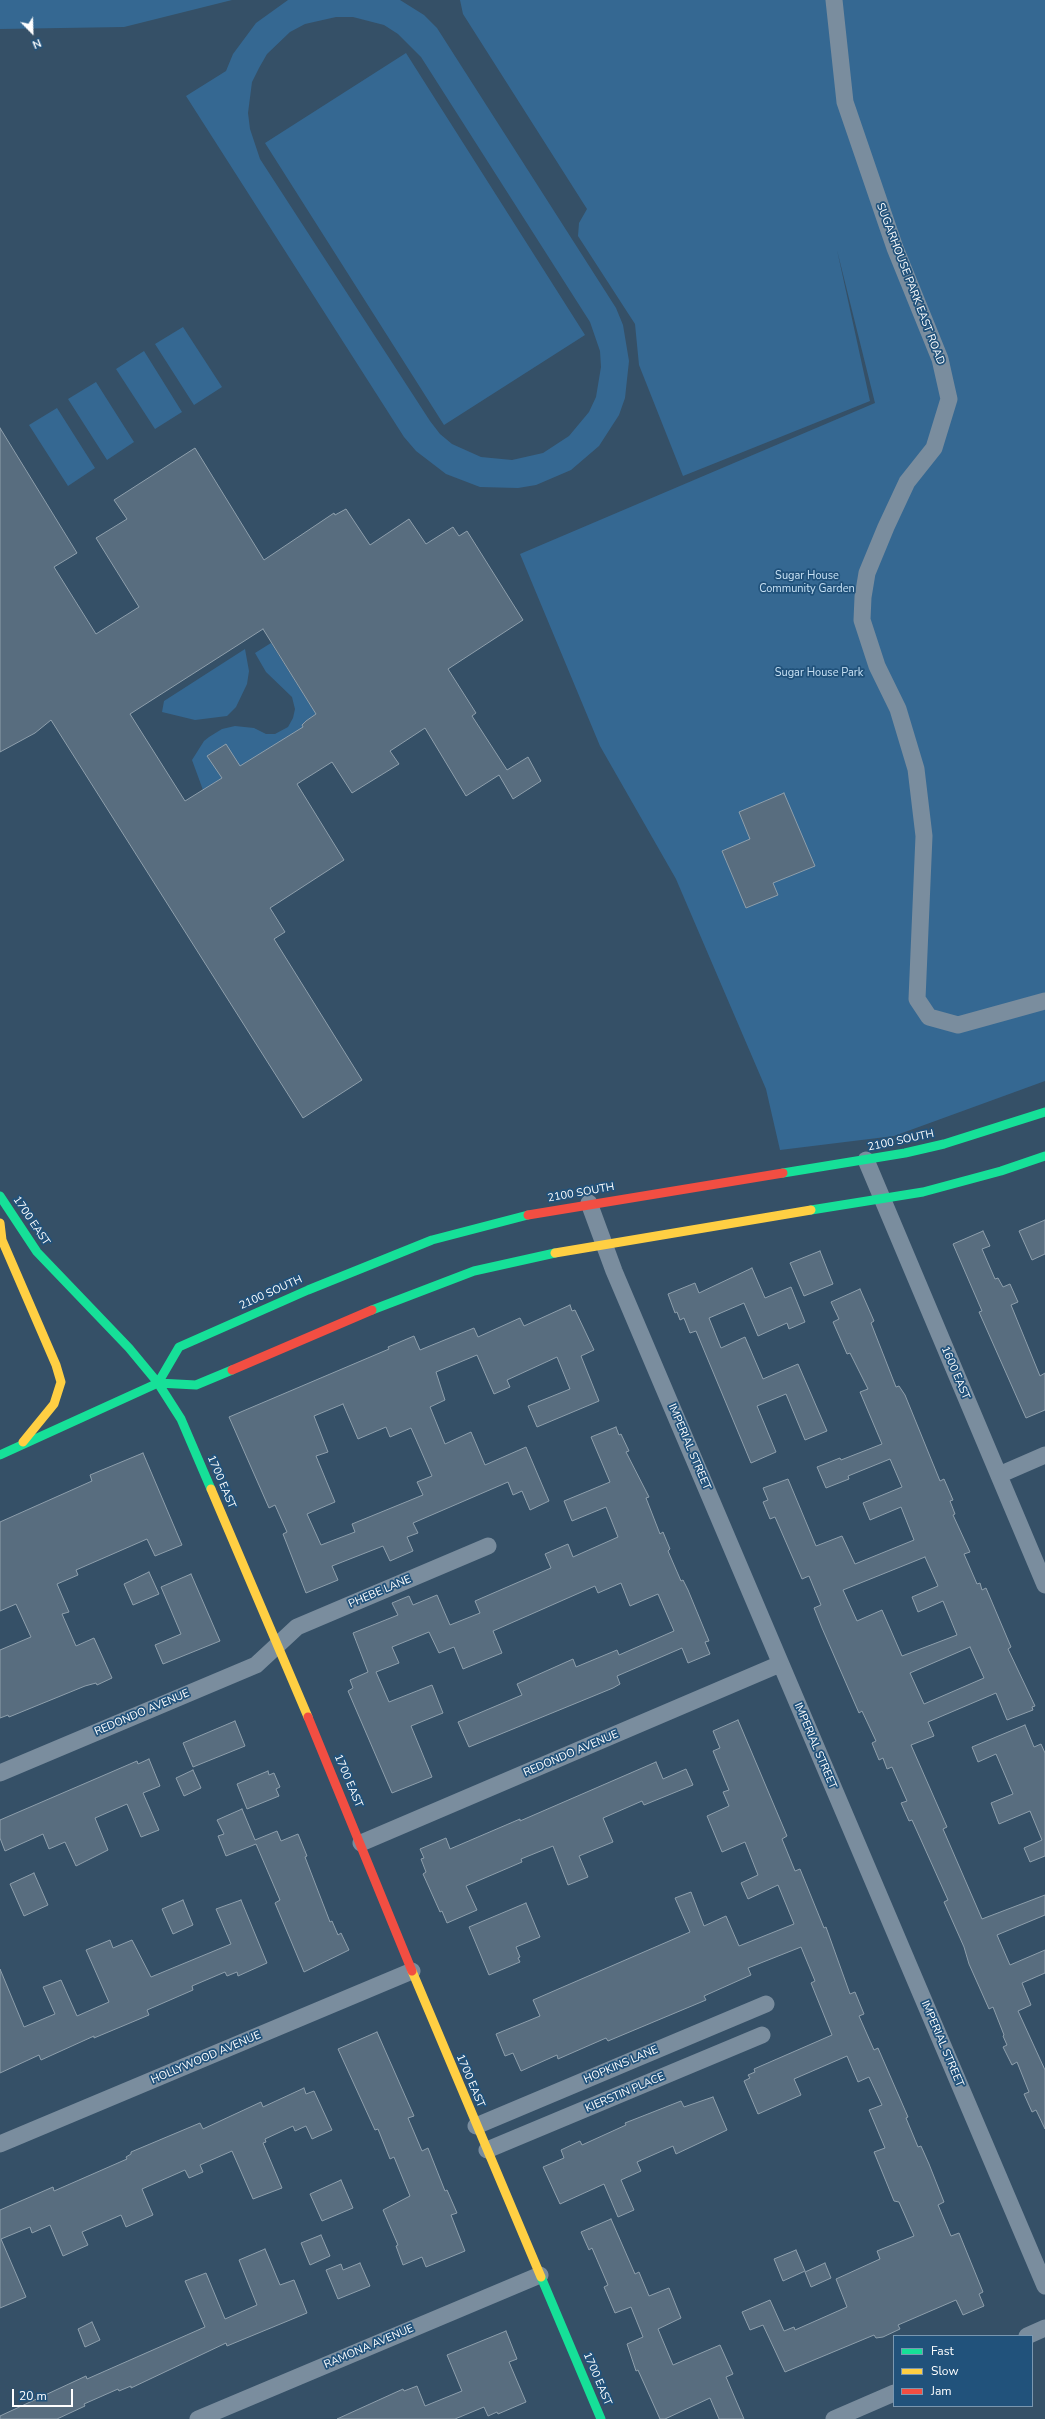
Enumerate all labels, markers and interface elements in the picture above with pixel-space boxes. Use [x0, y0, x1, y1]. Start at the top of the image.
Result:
north arrow [12, 12, 52, 52]
text: N [30, 35, 44, 52]
street label: SUGARHOUSE PARK EAST ROAD [873, 201, 947, 367]
park label: Sugar House Community Garden [759, 569, 855, 595]
park label: Sugar House Park [775, 666, 863, 680]
street label: 2100 SOUTH [867, 1128, 935, 1154]
street label: 2100 SOUTH [547, 1181, 615, 1205]
street label: 1700 EAST [10, 1194, 52, 1248]
street label: 2100 SOUTH [238, 1273, 304, 1313]
street label: 1600 EAST [938, 1344, 972, 1402]
street label: IMPERIAL STREET [665, 1402, 713, 1492]
street label: 1700 EAST [204, 1453, 238, 1511]
street label: PHEBE LANE [347, 1573, 413, 1611]
street label: REDONDO AVENUE [93, 1687, 191, 1739]
street label: IMPERIAL STREET [791, 1701, 839, 1791]
street label: REDONDO AVENUE [522, 1728, 620, 1780]
street label: 1700 EAST [331, 1752, 365, 1810]
street label: IMPERIAL STREET [918, 1999, 966, 2089]
street label: HOLLYWOOD AVENUE [149, 2029, 263, 2087]
street label: HOPKINS LANE [582, 2043, 660, 2087]
street label: 1700 EAST [453, 2052, 487, 2110]
street label: KIERSTIN PLACE [583, 2070, 667, 2116]
street label: RAMONA AVENUE [322, 2322, 416, 2372]
legend [893, 2335, 1033, 2407]
text: Fast [931, 2343, 954, 2359]
street label: 1700 EAST [580, 2350, 614, 2408]
text: Slow [931, 2363, 959, 2379]
scale bar [14, 2381, 75, 2407]
text: Jam [931, 2383, 952, 2399]
text: 20 m [19, 2388, 47, 2404]

